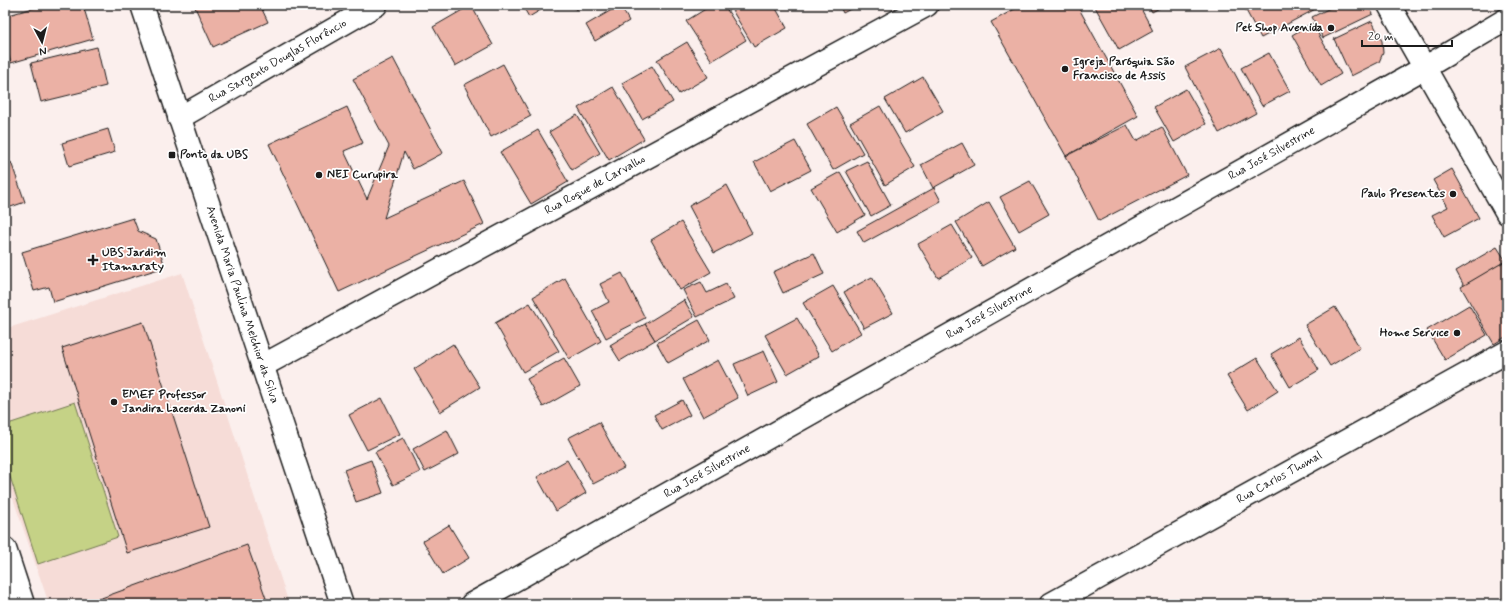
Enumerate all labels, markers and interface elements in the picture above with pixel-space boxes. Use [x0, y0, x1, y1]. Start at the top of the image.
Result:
street label: Rua Sargento Douglas Florêncio [206, 15, 350, 107]
place label: Pet Shop Avenida [1236, 20, 1323, 36]
north arrow [22, 22, 62, 62]
scale bar [1362, 22, 1452, 48]
marker: Pet Shop Avenida [1326, 23, 1336, 33]
text: 20 m [1368, 29, 1394, 45]
text: N [39, 44, 48, 58]
place label: Igreja Paróquia São Francisco de Assis [1073, 54, 1175, 84]
marker: Igreja Paróquia São Francisco de Assis [1060, 64, 1070, 74]
street label: Rua José Silvestrine [1226, 123, 1318, 184]
place label: Ponto da UBS [180, 147, 249, 163]
marker: Ponto da UBS [167, 150, 177, 160]
street label: Rua Roque de Carvalho [542, 151, 649, 219]
place label: NEI Curupira [327, 167, 399, 183]
marker: NEI Curupira [314, 170, 324, 180]
place label: Paulo Presentes [1361, 186, 1446, 202]
marker: Paulo Presentes [1448, 189, 1458, 199]
street label: Avenida Maria Paulina Melchior da Silva [202, 204, 283, 406]
place label: UBS Jardim Itamaraty [102, 245, 166, 275]
marker: UBS Jardim Itamaraty [87, 254, 99, 266]
street label: Rua José Silvestrine [943, 282, 1036, 343]
place label: Home Service [1380, 325, 1450, 341]
marker: Home Service [1452, 328, 1462, 338]
place label: EMEF Professor Jandira Lacerda Zanoni [122, 387, 246, 417]
marker: EMEF Professor Jandira Lacerda Zanoni [109, 397, 119, 407]
street label: Rua José Silvestrine [661, 441, 754, 502]
street label: Rua Carlos Thomal [1234, 448, 1325, 508]

